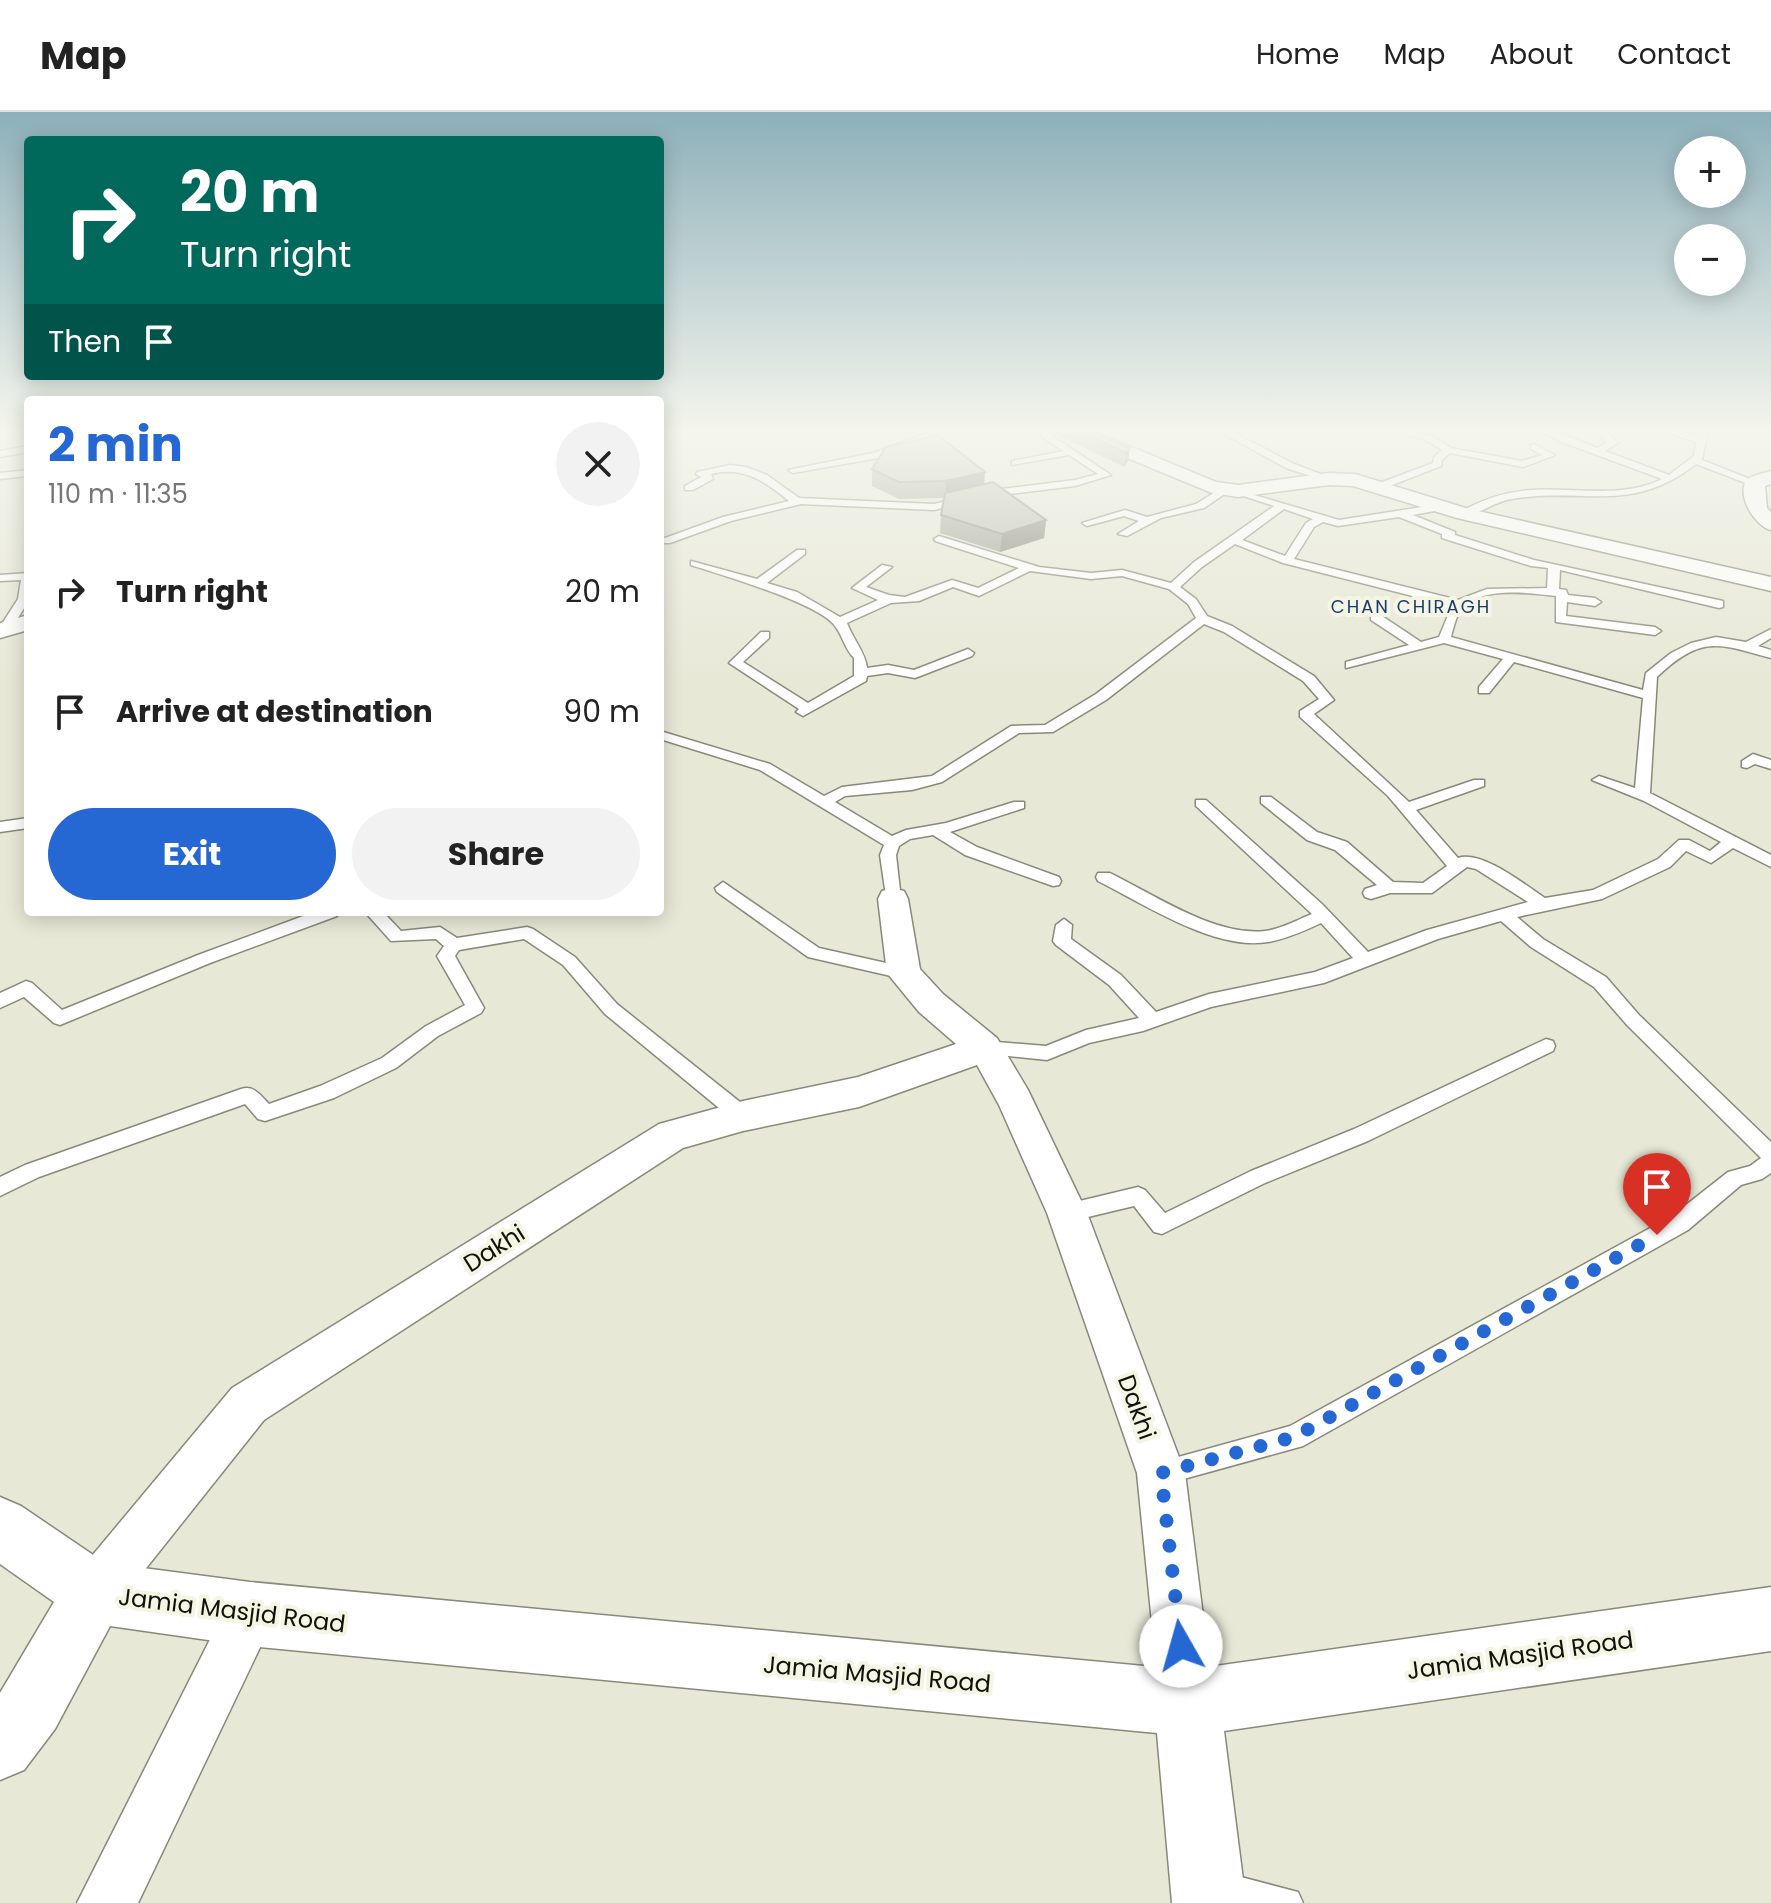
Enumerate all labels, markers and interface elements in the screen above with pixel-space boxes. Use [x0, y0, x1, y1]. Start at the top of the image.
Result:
text: Map [40, 29, 127, 82]
text: Home [1256, 35, 1339, 74]
text: Map [1383, 35, 1445, 74]
text: About [1489, 35, 1573, 74]
text: Contact [1617, 35, 1731, 74]
map controls [1674, 136, 1746, 296]
button: + [1674, 136, 1746, 208]
text: 20 m [180, 153, 320, 232]
icon: right [48, 168, 152, 272]
button: − [1674, 224, 1746, 296]
text: Turn right [180, 229, 351, 280]
text: Then [48, 320, 121, 363]
icon: arrive [137, 320, 181, 364]
text: 2 min [48, 411, 183, 478]
button: close [556, 422, 640, 506]
text: 110 m · 11:35 [48, 476, 188, 512]
icon: right [48, 570, 92, 614]
text: Turn right [116, 570, 268, 613]
text: 20 m [565, 570, 640, 613]
district label: CHAN CHIRAGH [1331, 594, 1491, 619]
icon: arrive [48, 690, 92, 734]
text: Arrive at destination [116, 690, 433, 733]
text: 90 m [563, 690, 640, 733]
button: Exit [48, 808, 336, 900]
button: Share [352, 808, 640, 900]
pin [1623, 1153, 1691, 1235]
icon: arrive [1635, 1165, 1679, 1209]
street label: Dakhi [457, 1216, 531, 1280]
street label: Dakhi [1110, 1370, 1164, 1444]
street label: Jamia Masjid Road [117, 1580, 347, 1640]
position arrow [1139, 1604, 1223, 1688]
street label: Jamia Masjid Road [1405, 1623, 1635, 1687]
street label: Jamia Masjid Road [762, 1648, 992, 1700]

